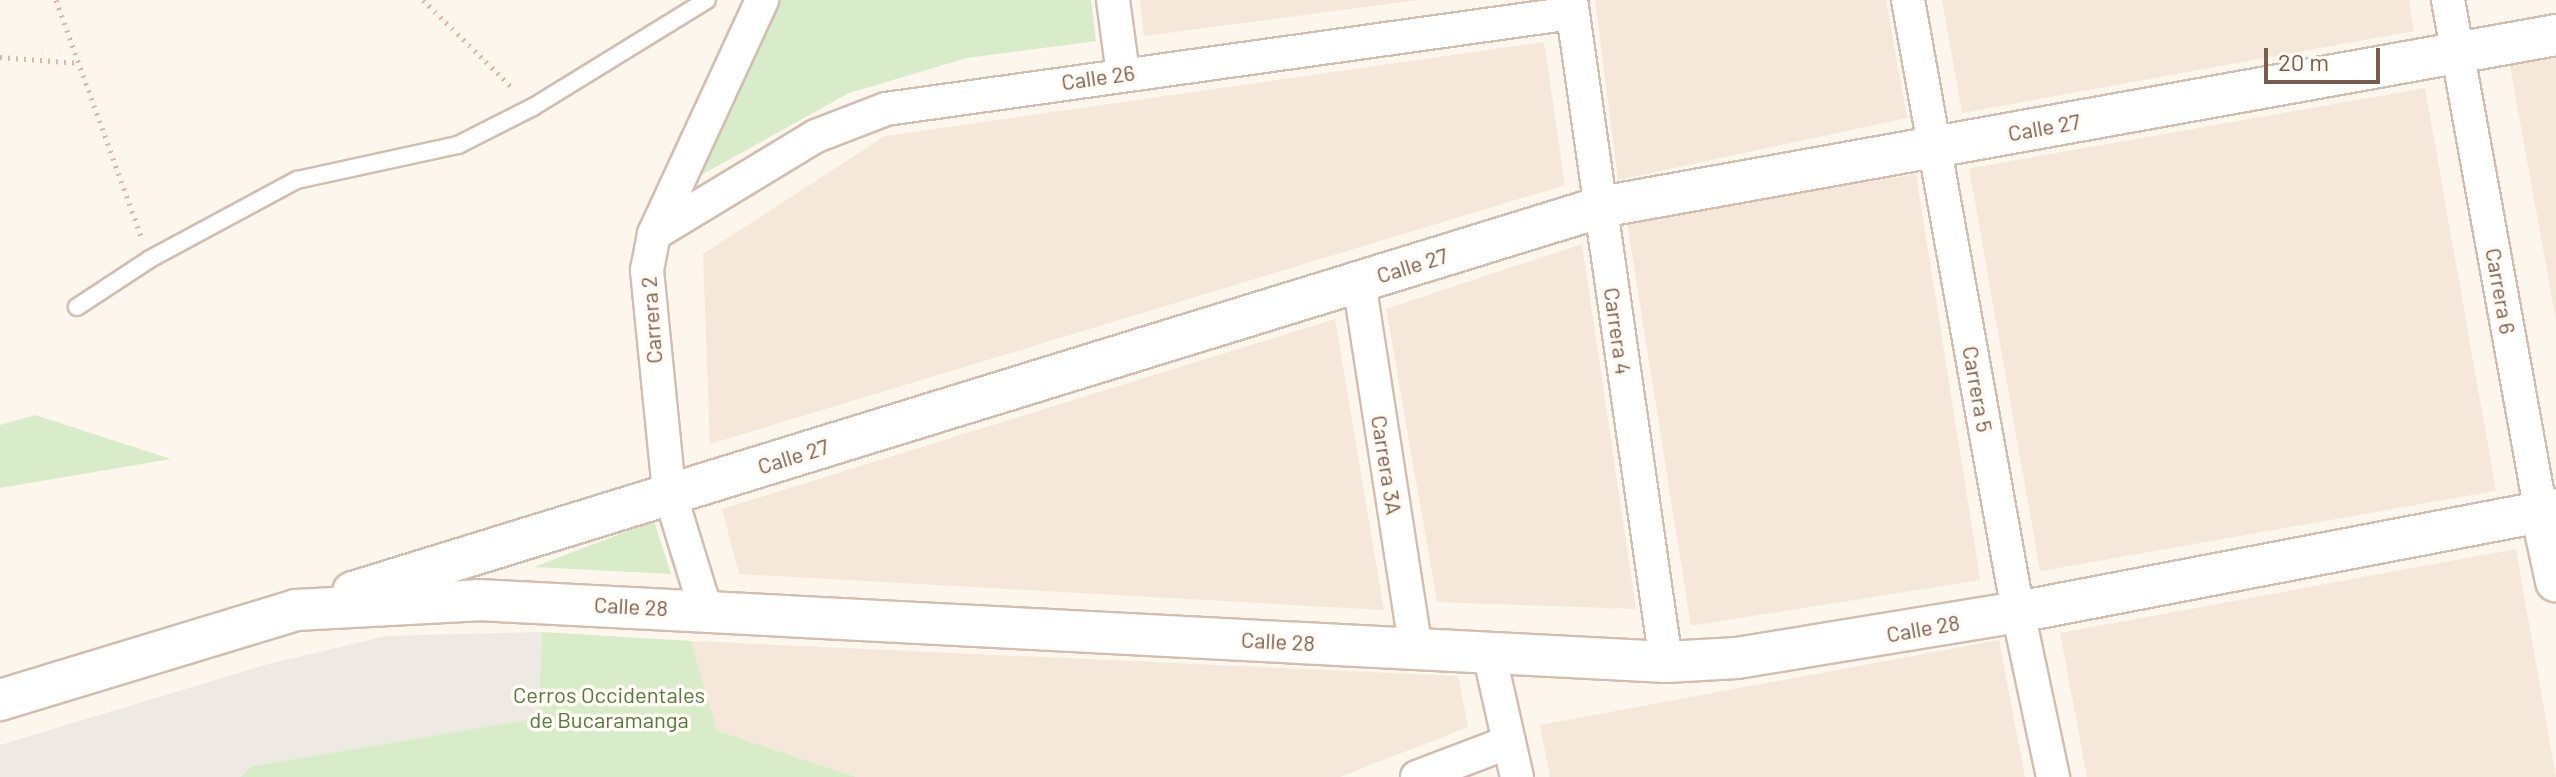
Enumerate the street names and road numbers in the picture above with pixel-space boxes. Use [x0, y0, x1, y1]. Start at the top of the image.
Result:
street label: Calle 26 [1060, 59, 1136, 95]
street label: Calle 27 [2006, 108, 2082, 146]
street label: Calle 27 [1373, 242, 1451, 288]
street label: Carrera 6 [2480, 246, 2522, 336]
street label: Carrera 2 [635, 275, 667, 365]
street label: Carrera 4 [1599, 286, 1637, 376]
street label: Carrera 5 [1957, 344, 1999, 434]
street label: Carrera 3A [1366, 413, 1408, 517]
street label: Calle 27 [754, 433, 832, 479]
street label: Calle 28 [593, 591, 669, 621]
street label: Calle 28 [1884, 609, 1962, 647]
street label: Calle 28 [1240, 626, 1316, 656]

